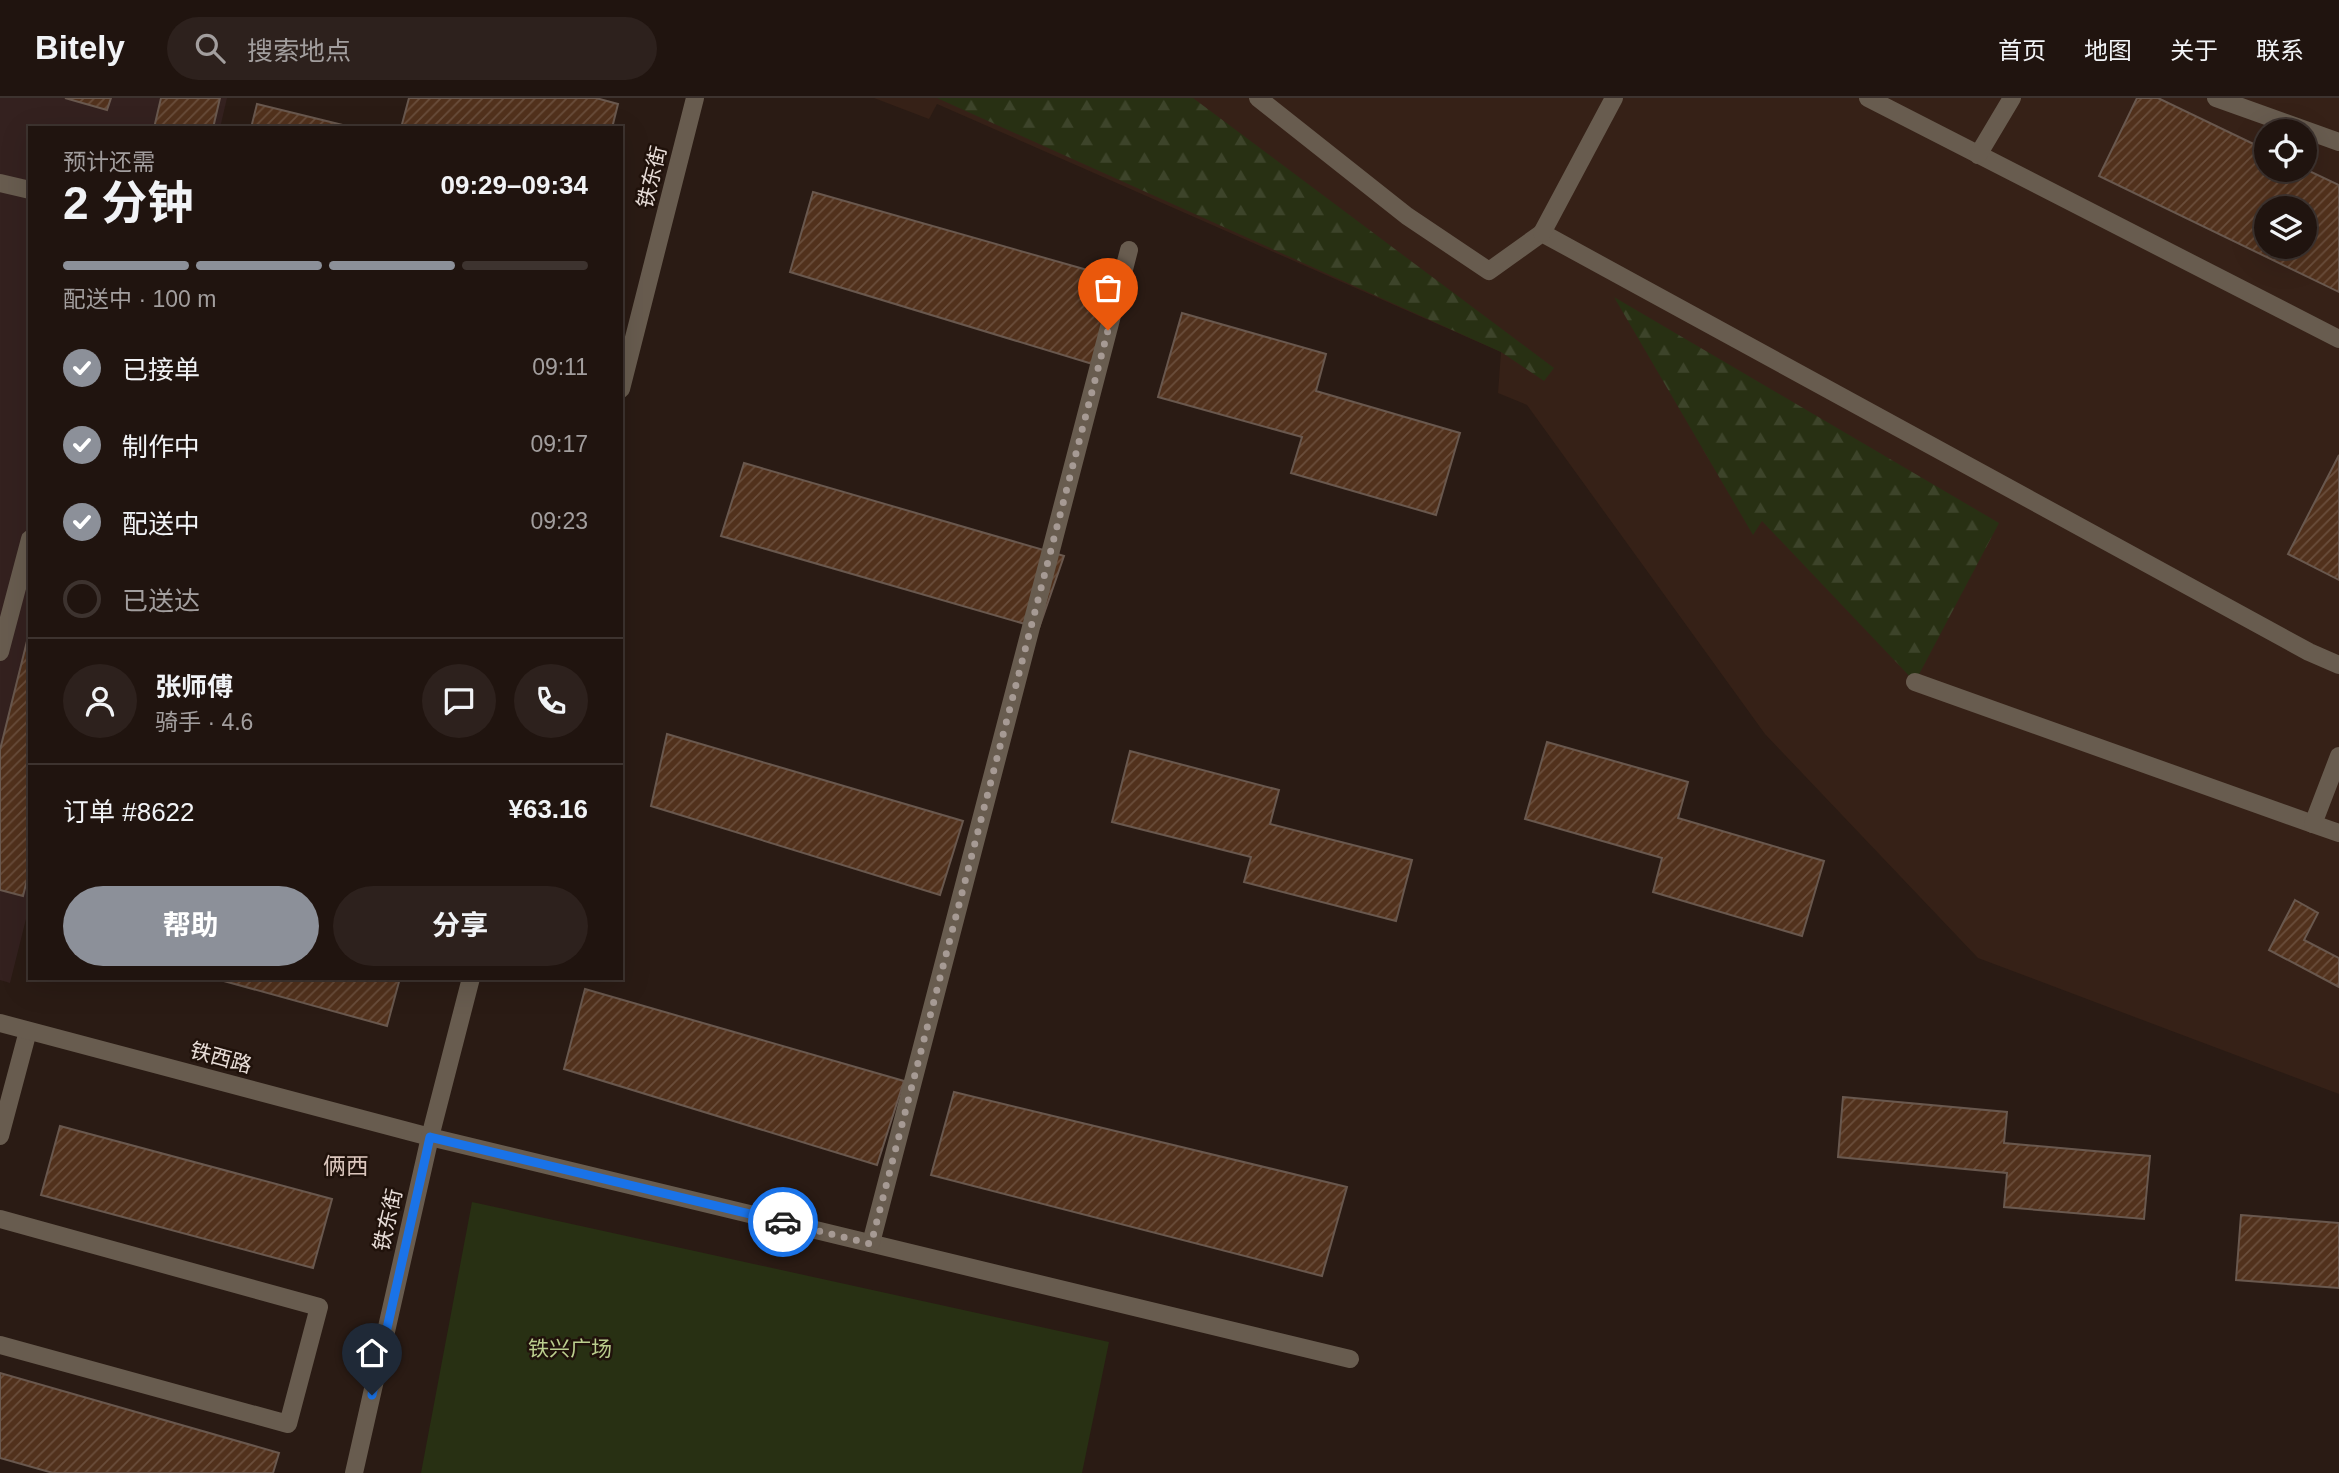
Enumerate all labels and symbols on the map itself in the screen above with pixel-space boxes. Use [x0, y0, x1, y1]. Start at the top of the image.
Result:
street label: 铁东街 [633, 144, 670, 210]
pin [1078, 258, 1138, 330]
street label: 铁西路 [188, 1038, 255, 1077]
district label: 俩西 [323, 1153, 369, 1179]
street label: 铁东街 [369, 1187, 406, 1253]
courier [748, 1187, 818, 1257]
pin [342, 1323, 402, 1395]
park label: 铁兴广场 [528, 1337, 612, 1360]

